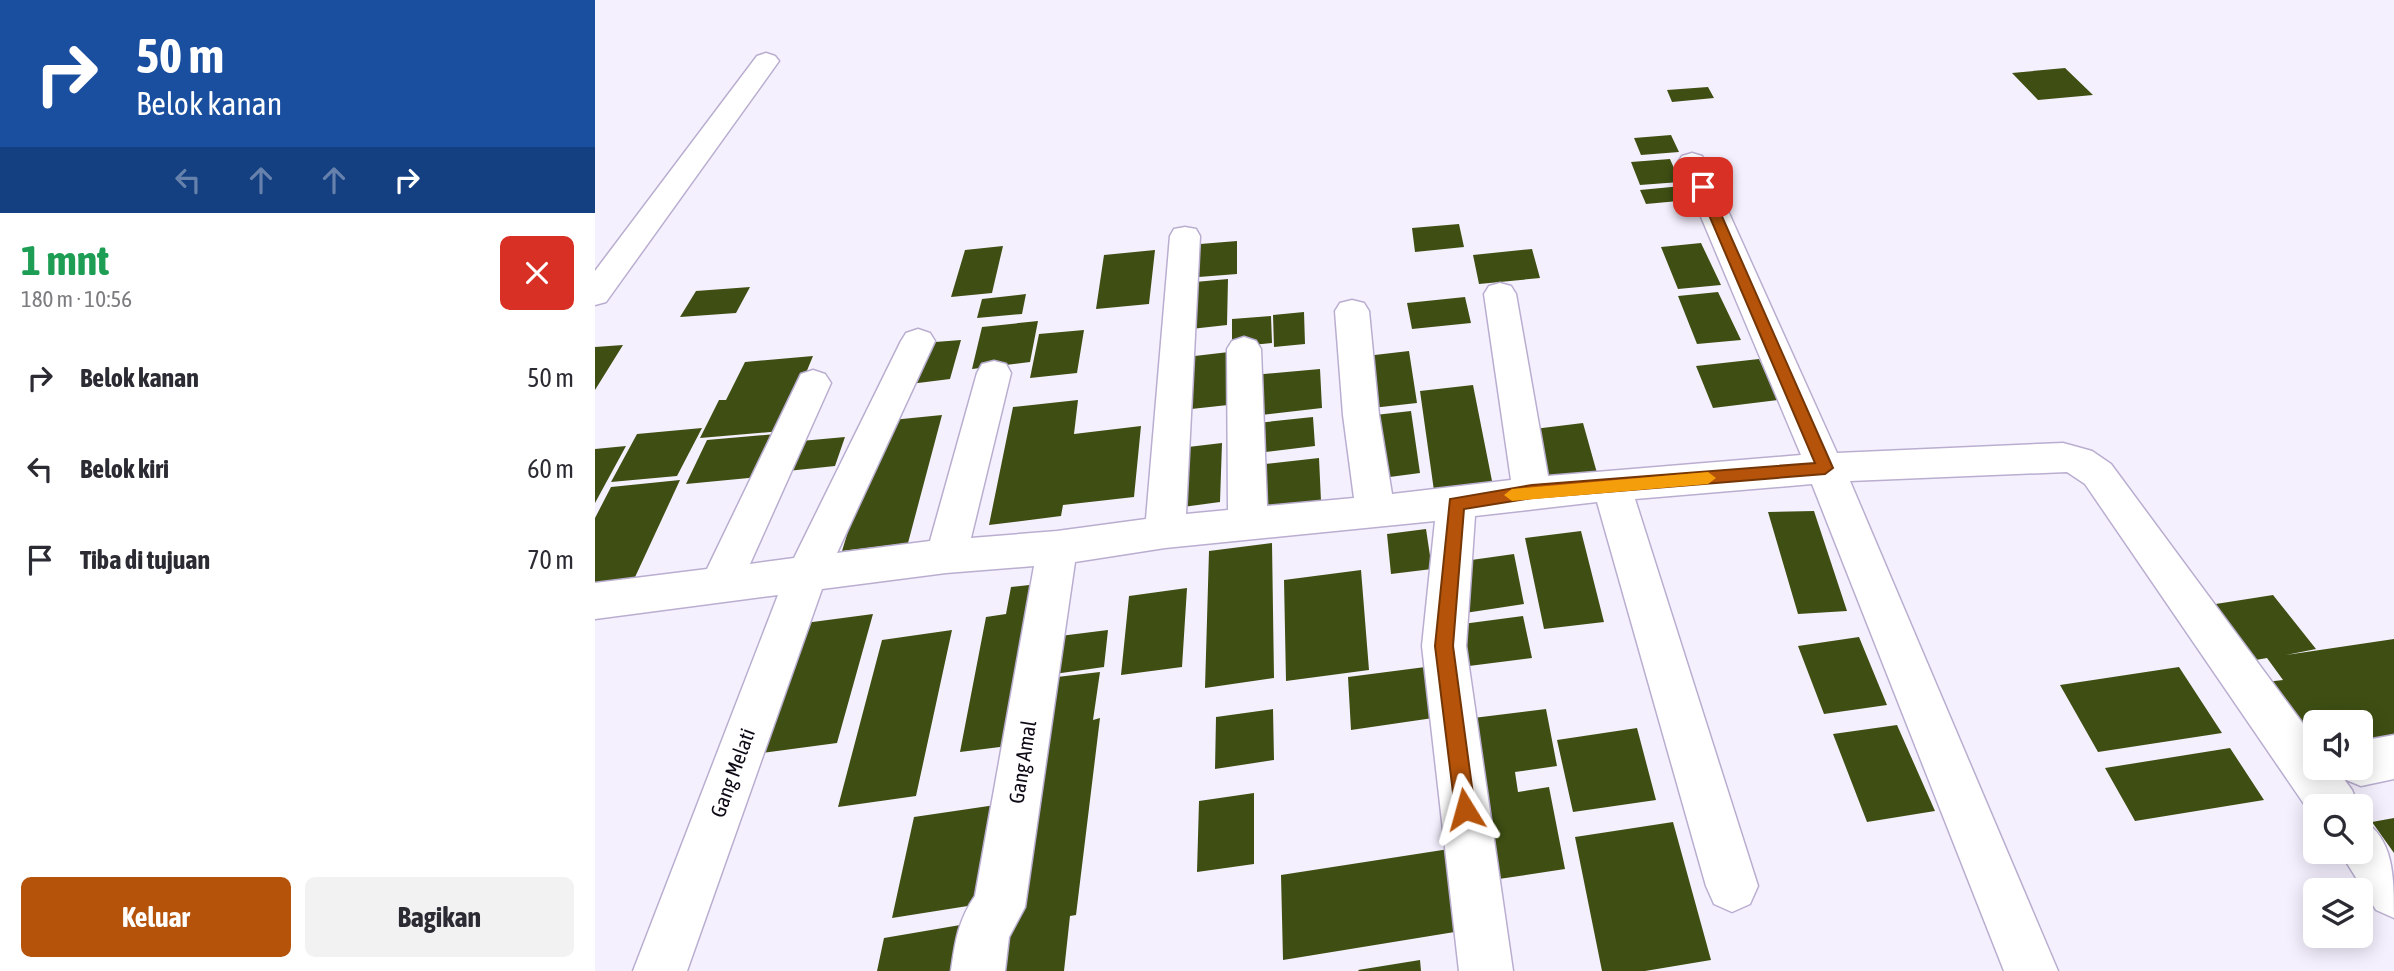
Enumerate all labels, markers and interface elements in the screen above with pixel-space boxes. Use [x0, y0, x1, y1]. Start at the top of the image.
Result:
text: 50 m [136, 27, 224, 83]
icon: right [21, 28, 112, 119]
text: Belok kanan [136, 85, 282, 122]
pin [1673, 157, 1733, 217]
icon: left [169, 161, 207, 199]
icon: ahead [242, 161, 280, 199]
icon: ahead [315, 161, 353, 199]
icon: right [388, 161, 426, 199]
icon: arrive [1684, 168, 1722, 206]
text: 1 mnt [21, 236, 109, 284]
button: close [500, 236, 574, 310]
text: 180 m · 10:56 [21, 286, 132, 312]
icon: right [21, 359, 59, 397]
text: Belok kanan [80, 363, 199, 393]
text: 50 m [527, 363, 574, 393]
icon: left [21, 450, 59, 488]
text: Belok kiri [80, 454, 169, 484]
text: 60 m [527, 454, 574, 484]
icon: arrive [21, 541, 59, 579]
text: Tiba di tujuan [80, 545, 210, 575]
text: 70 m [527, 545, 574, 575]
map controls [2303, 710, 2373, 948]
button: sound [2303, 710, 2373, 780]
street label: Gang Amal [1004, 718, 1040, 805]
street label: Gang Melati [705, 725, 759, 820]
position arrow [1428, 772, 1502, 846]
button: search [2303, 794, 2373, 864]
button: Keluar [21, 877, 291, 957]
button: Bagikan [305, 877, 574, 957]
button: layers [2303, 878, 2373, 948]

